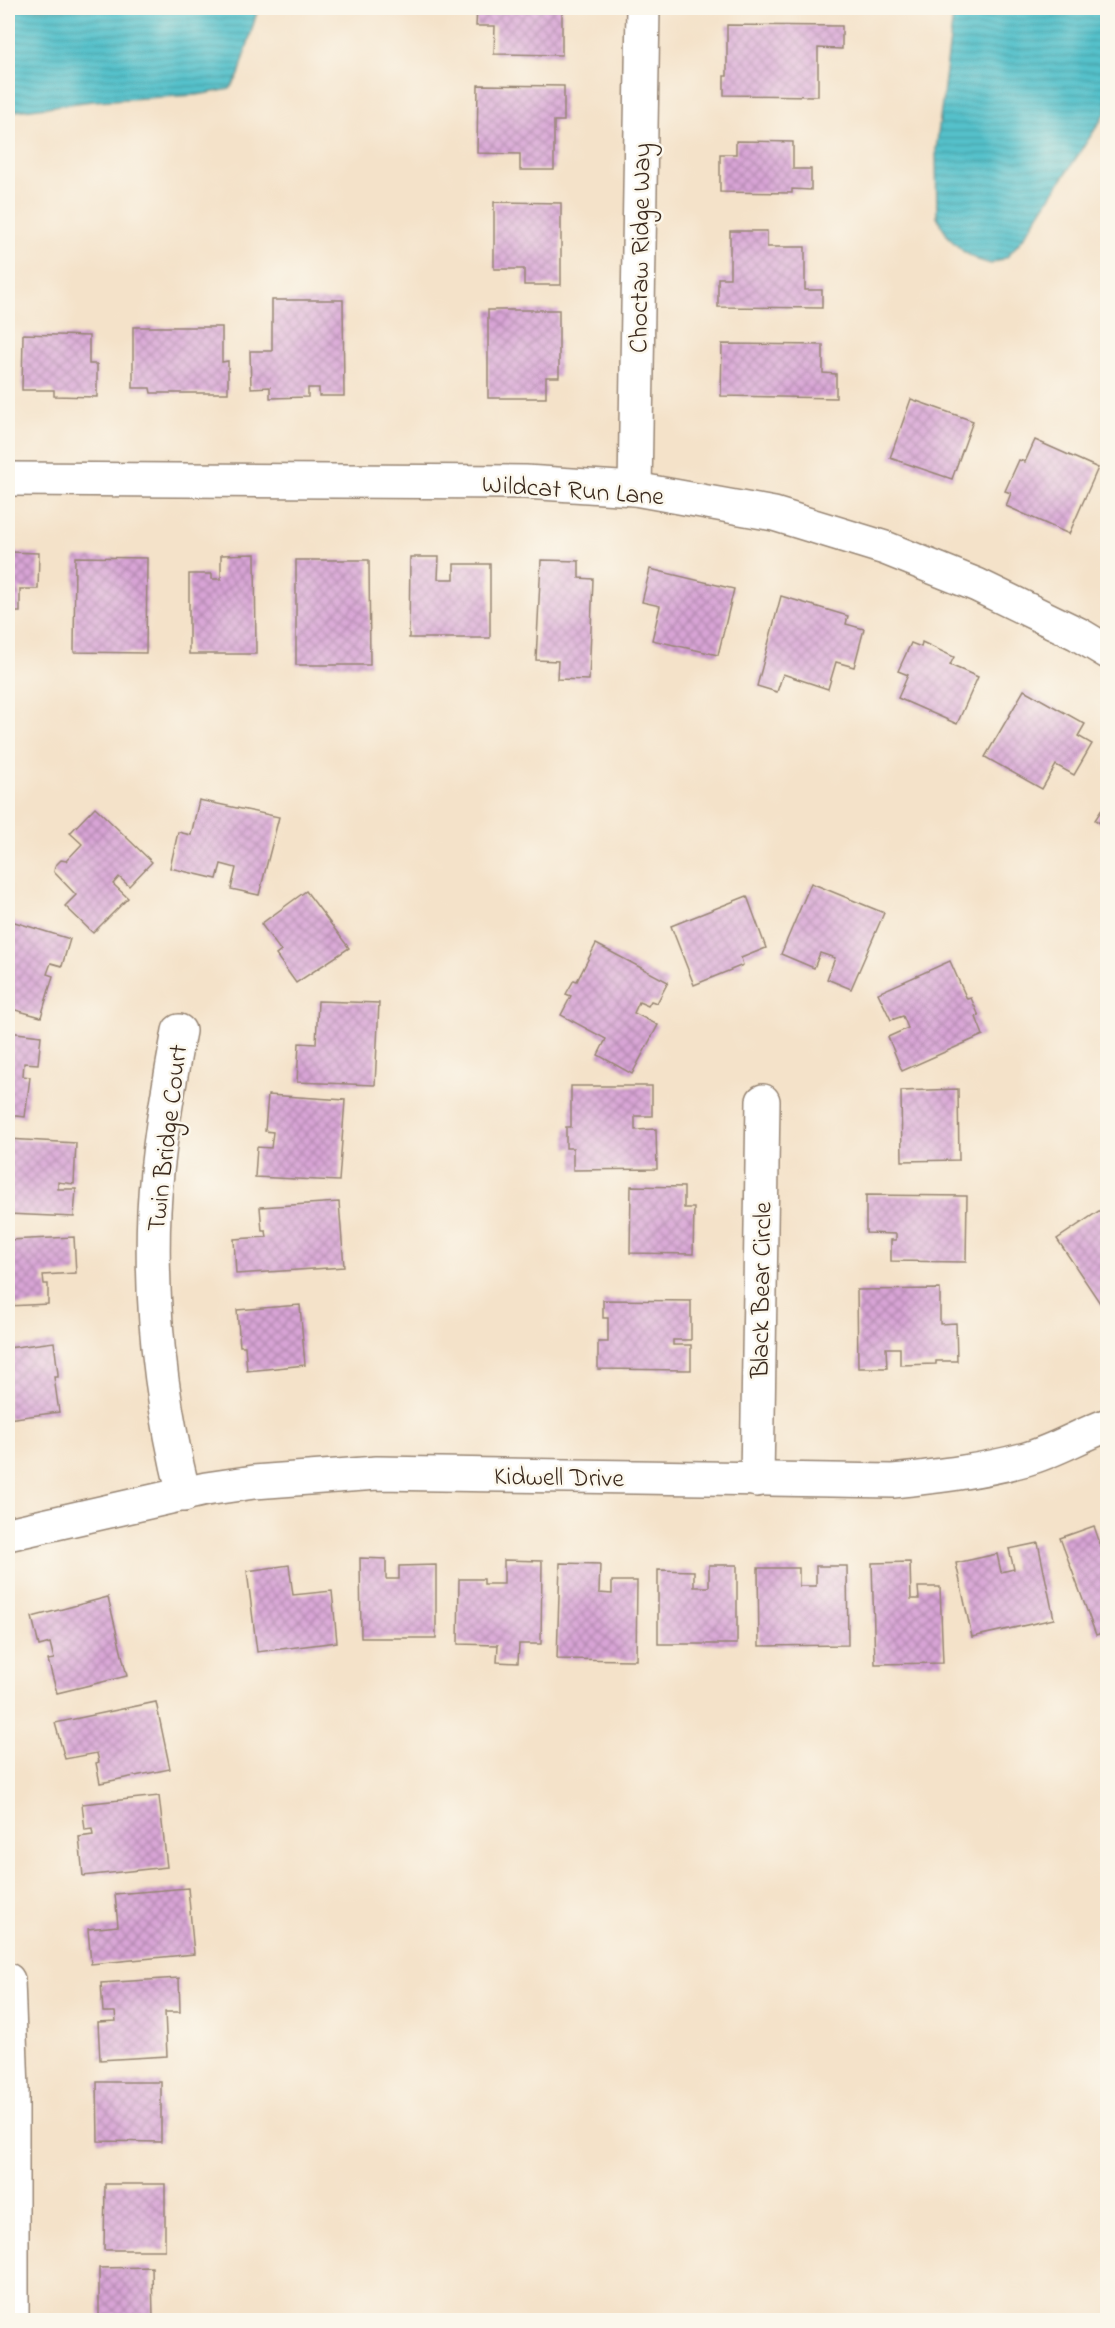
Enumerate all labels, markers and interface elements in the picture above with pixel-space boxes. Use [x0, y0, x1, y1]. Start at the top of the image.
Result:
street label: Choctaw Ridge Way [621, 143, 663, 353]
street label: Wildcat Run Lane [480, 467, 666, 517]
street label: Twin Bridge Court [139, 1042, 199, 1234]
street label: Black Bear Circle [742, 1201, 784, 1379]
street label: Kidwell Drive [494, 1459, 625, 1499]

